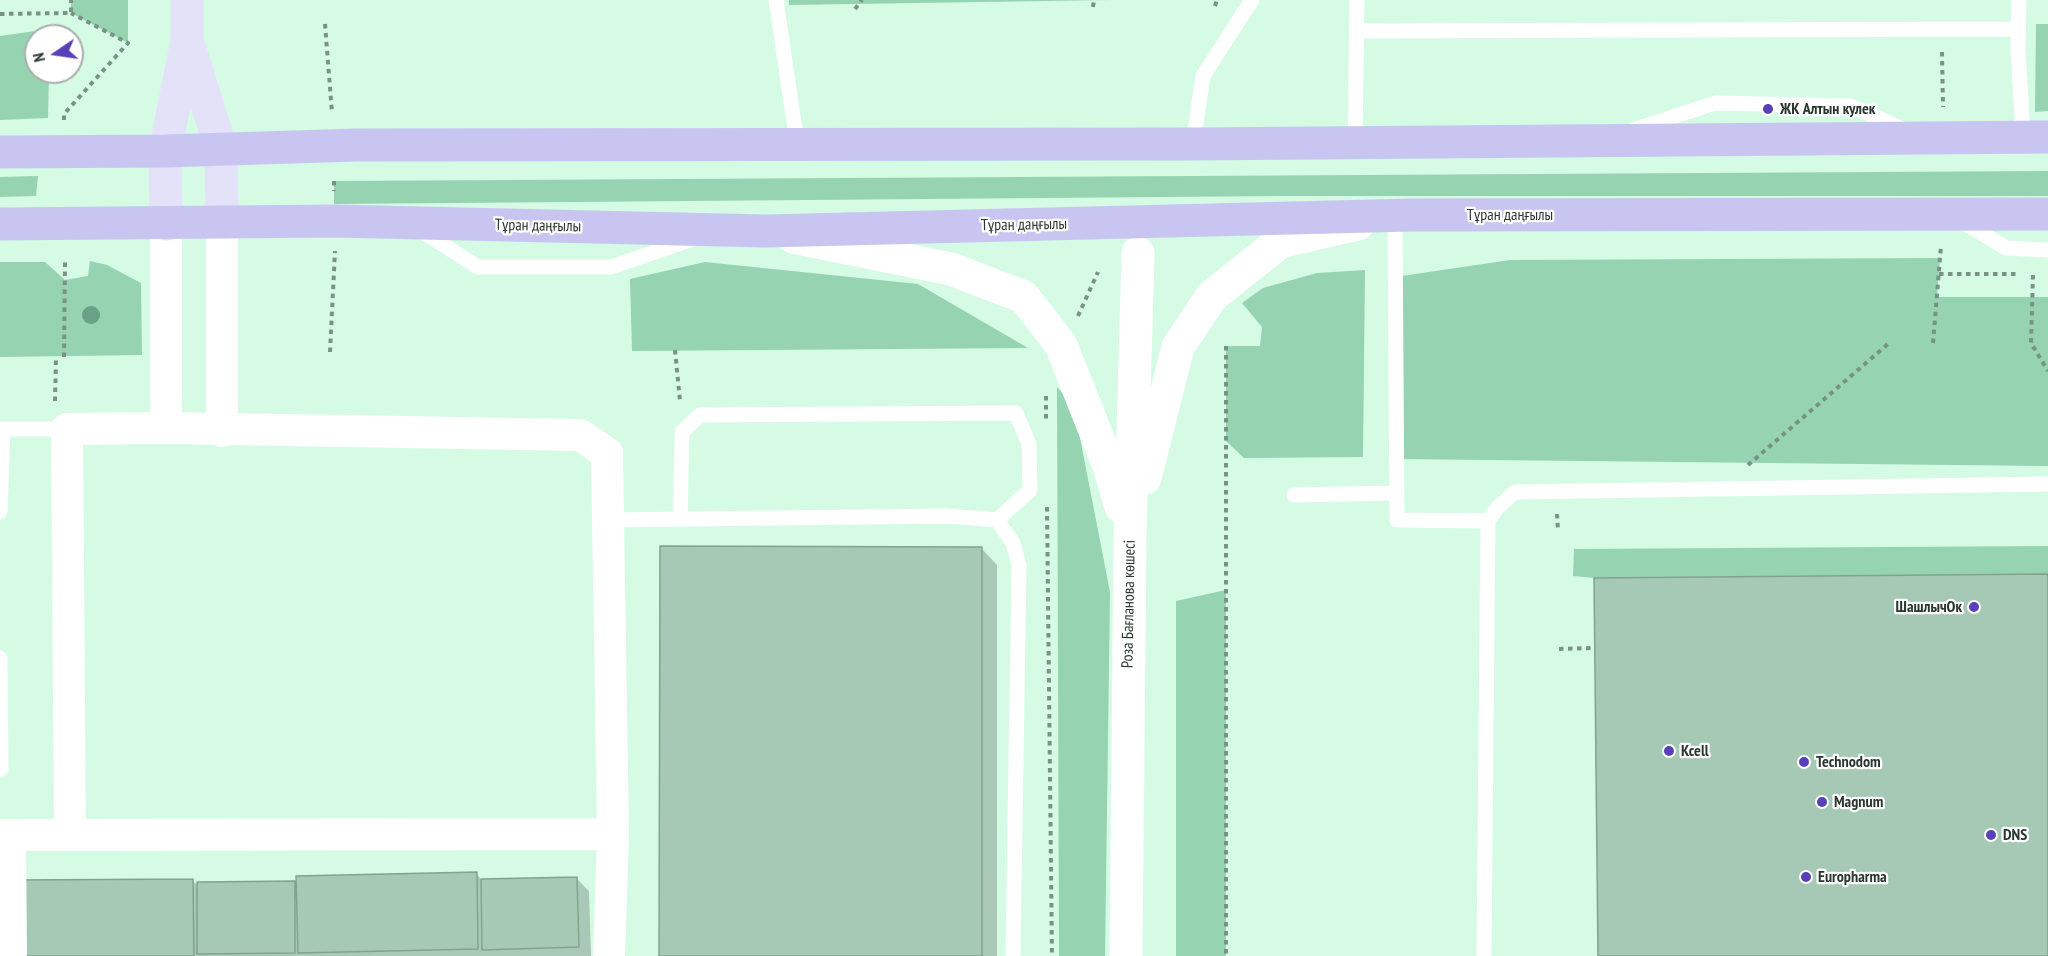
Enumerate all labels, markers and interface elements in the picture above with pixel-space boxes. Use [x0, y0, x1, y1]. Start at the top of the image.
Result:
north arrow [24, 24, 84, 84]
text: N [28, 51, 49, 64]
place label: ЖК Алтын кулек [1780, 99, 1875, 119]
marker: ЖК Алтын кулек [1761, 102, 1775, 116]
street label: Тұран даңғылы [1467, 205, 1553, 225]
street label: Тұран даңғылы [981, 215, 1067, 235]
street label: Тұран даңғылы [495, 216, 581, 236]
street label: Роза Бағланова көшесі [1118, 540, 1140, 668]
place label: ШашлычОк [1896, 597, 1962, 617]
marker: ШашлычОк [1967, 600, 1981, 614]
place label: Kcell [1681, 741, 1709, 761]
marker: Kcell [1662, 744, 1676, 758]
place label: Technodom [1816, 752, 1881, 772]
marker: Technodom [1797, 755, 1811, 769]
place label: Magnum [1834, 792, 1883, 812]
marker: Magnum [1815, 795, 1829, 809]
place label: DNS [2003, 825, 2027, 845]
marker: DNS [1984, 828, 1998, 842]
place label: Europharma [1818, 867, 1887, 887]
marker: Europharma [1799, 870, 1813, 884]

